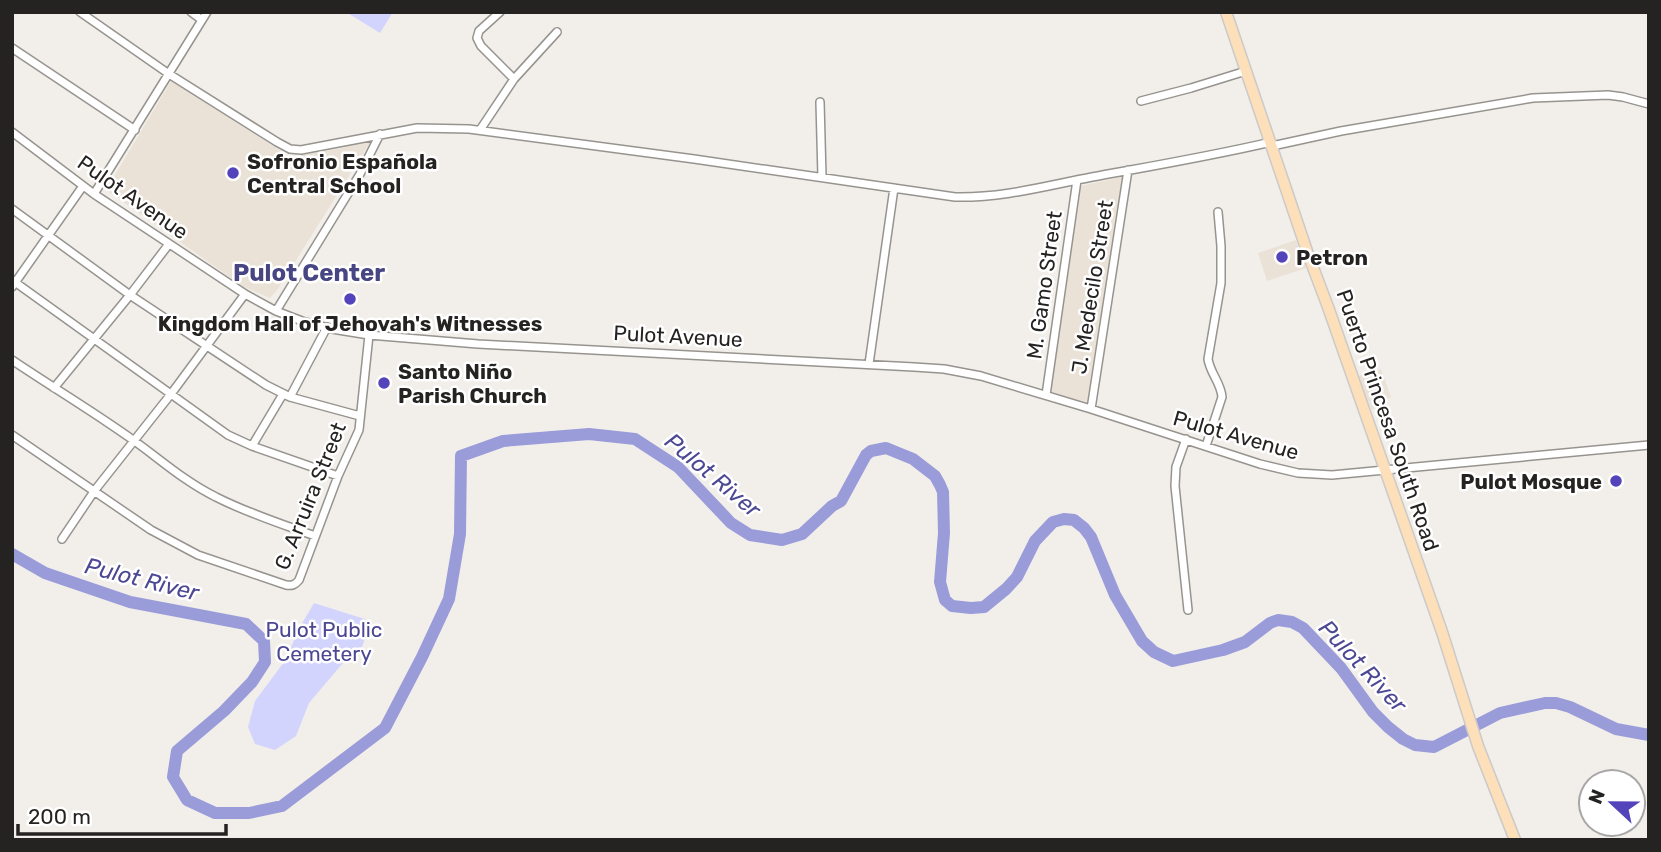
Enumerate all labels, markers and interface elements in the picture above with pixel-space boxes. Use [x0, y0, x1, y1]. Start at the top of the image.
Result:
place label: Sofronio Española Central School [247, 149, 437, 198]
street label: Pulot Avenue [73, 150, 193, 244]
marker: Sofronio Española Central School [225, 165, 241, 181]
street label: J. Medecilo Street [1066, 198, 1118, 376]
street label: M. Gamo Street [1021, 209, 1067, 361]
place label: Petron [1296, 245, 1368, 270]
marker: Petron [1274, 249, 1290, 265]
district label: Pulot Center [233, 259, 385, 287]
street label: Puerto Princesa South Road [1331, 286, 1445, 554]
marker: Kingdom Hall of Jehovah's Witnesses [342, 291, 358, 307]
place label: Kingdom Hall of Jehovah's Witnesses [158, 311, 542, 336]
street label: Pulot Avenue [613, 320, 743, 352]
place label: Santo Niño Parish Church [398, 359, 547, 408]
marker: Santo Niño Parish Church [376, 375, 392, 391]
street label: Pulot Avenue [1170, 405, 1302, 465]
street label: G. Arruira Street [269, 419, 351, 573]
water label: Pulot River [659, 427, 768, 524]
place label: Pulot Mosque [1460, 469, 1602, 494]
marker: Pulot Mosque [1608, 473, 1624, 489]
water label: Pulot River [82, 551, 203, 607]
water label: Pulot River [1313, 614, 1414, 719]
park label: Pulot Public Cemetery [266, 617, 382, 666]
north arrow [1577, 768, 1647, 838]
text: N [1583, 786, 1610, 807]
scale bar [18, 792, 226, 836]
text: 200 m [28, 804, 91, 829]

